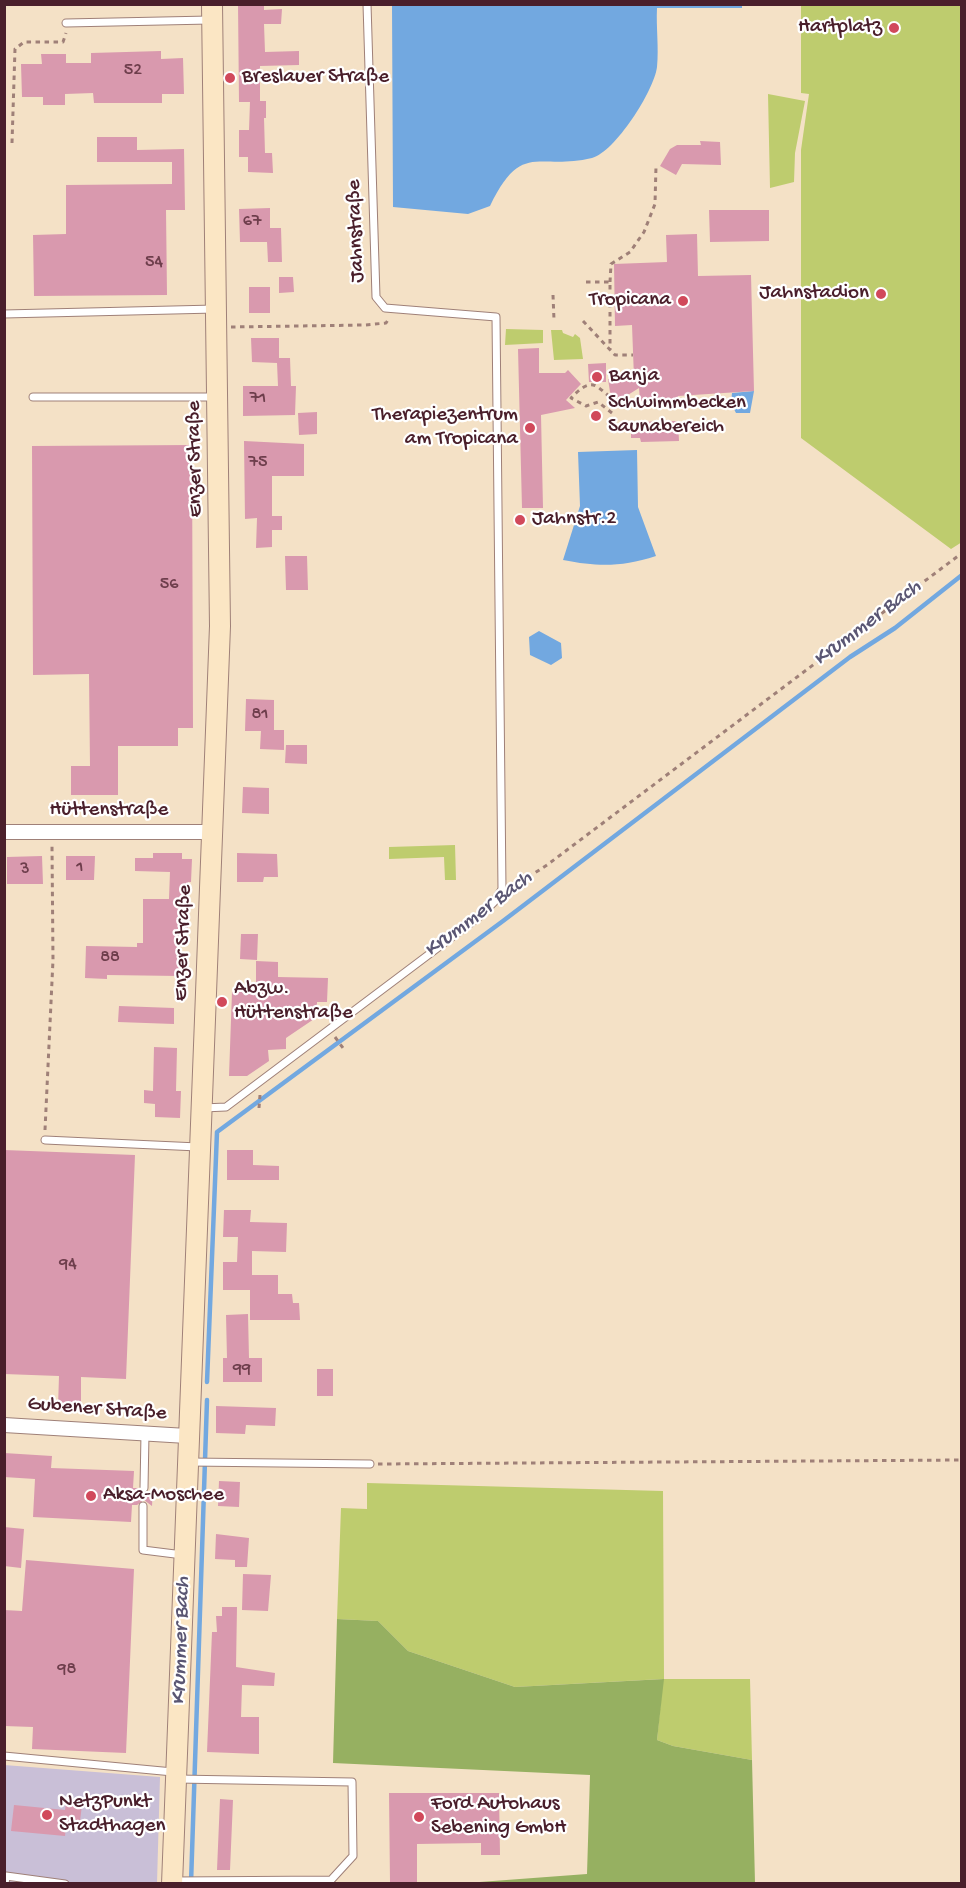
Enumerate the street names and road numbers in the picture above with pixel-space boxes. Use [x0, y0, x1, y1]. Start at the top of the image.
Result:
street label: Jahnstraße [343, 179, 371, 283]
street label: Enzer Straße [182, 401, 210, 517]
street label: Hüttenstraße [50, 798, 168, 824]
street label: Enzer Straße [169, 884, 199, 1002]
street label: Gubener Straße [27, 1393, 167, 1427]

